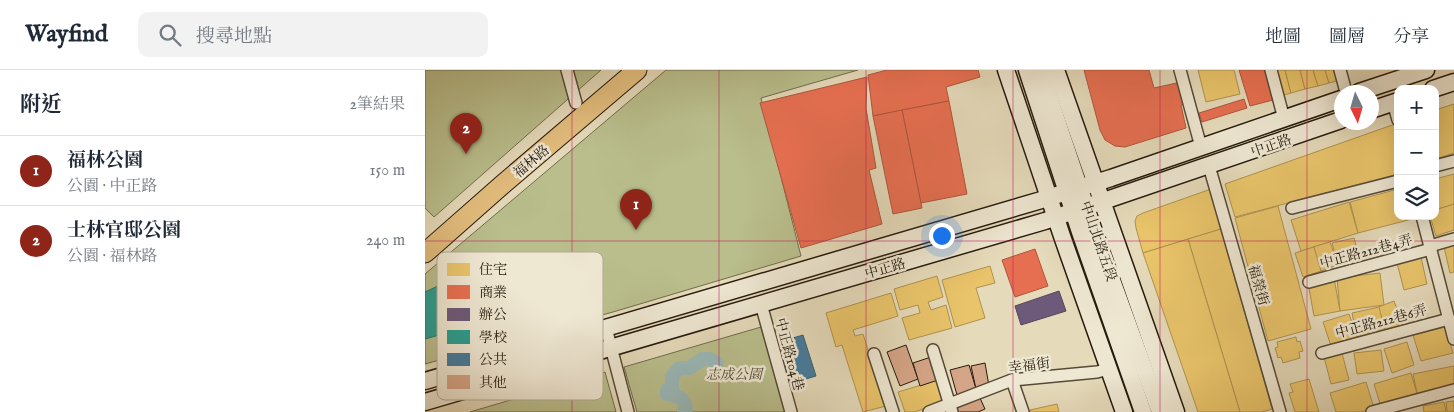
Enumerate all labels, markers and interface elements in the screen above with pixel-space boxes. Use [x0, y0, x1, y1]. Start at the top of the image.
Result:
search box [138, 12, 488, 57]
text: Wayfind [25, 19, 108, 50]
icon: search [156, 21, 184, 49]
text: 搜尋地點 [196, 25, 272, 49]
text: 地圖 [1265, 26, 1301, 49]
text: 圖層 [1329, 26, 1365, 49]
text: 分享 [1393, 26, 1429, 49]
north arrow [1334, 85, 1379, 130]
map controls [1394, 85, 1439, 220]
button: + [1394, 85, 1439, 130]
text: 附近 [20, 92, 62, 119]
text: 2筆結果 [349, 95, 405, 115]
pin: 2 [450, 113, 482, 154]
button: − [1394, 130, 1439, 175]
street label: 中正路 [1249, 131, 1294, 161]
street label: 福林路 [510, 141, 554, 182]
text: 福林公園 [67, 149, 143, 173]
text: 1 [33, 161, 39, 181]
text: 150 m [370, 161, 405, 181]
button: layers [1394, 175, 1439, 220]
text: 公園 · 中正路 [67, 177, 158, 197]
pin: 1 [620, 189, 652, 230]
street label: 中山北路五段 [1076, 199, 1120, 284]
text: 士林官邸公園 [67, 219, 181, 243]
your location [929, 223, 955, 249]
text: 2 [32, 231, 40, 251]
text: 240 m [366, 231, 405, 251]
street label: 中正路212巷4弄 [1318, 231, 1415, 273]
text: 公園 · 福林路 [67, 247, 158, 267]
legend [437, 252, 603, 400]
street label: 中正路 [863, 255, 908, 283]
text: 住宅 [479, 261, 507, 279]
street label: 福榮街 [1244, 263, 1272, 308]
text: 商業 [479, 284, 507, 302]
street label: 中正路212巷6弄 [1333, 301, 1429, 343]
text: 辦公 [479, 306, 507, 324]
street label: 中正路104巷 [771, 316, 807, 393]
text: 學校 [479, 329, 507, 347]
text: 公共 [479, 351, 507, 369]
street label: 幸福街 [1007, 354, 1051, 378]
park label: 志成公園 [706, 366, 764, 384]
text: 其他 [479, 374, 507, 392]

